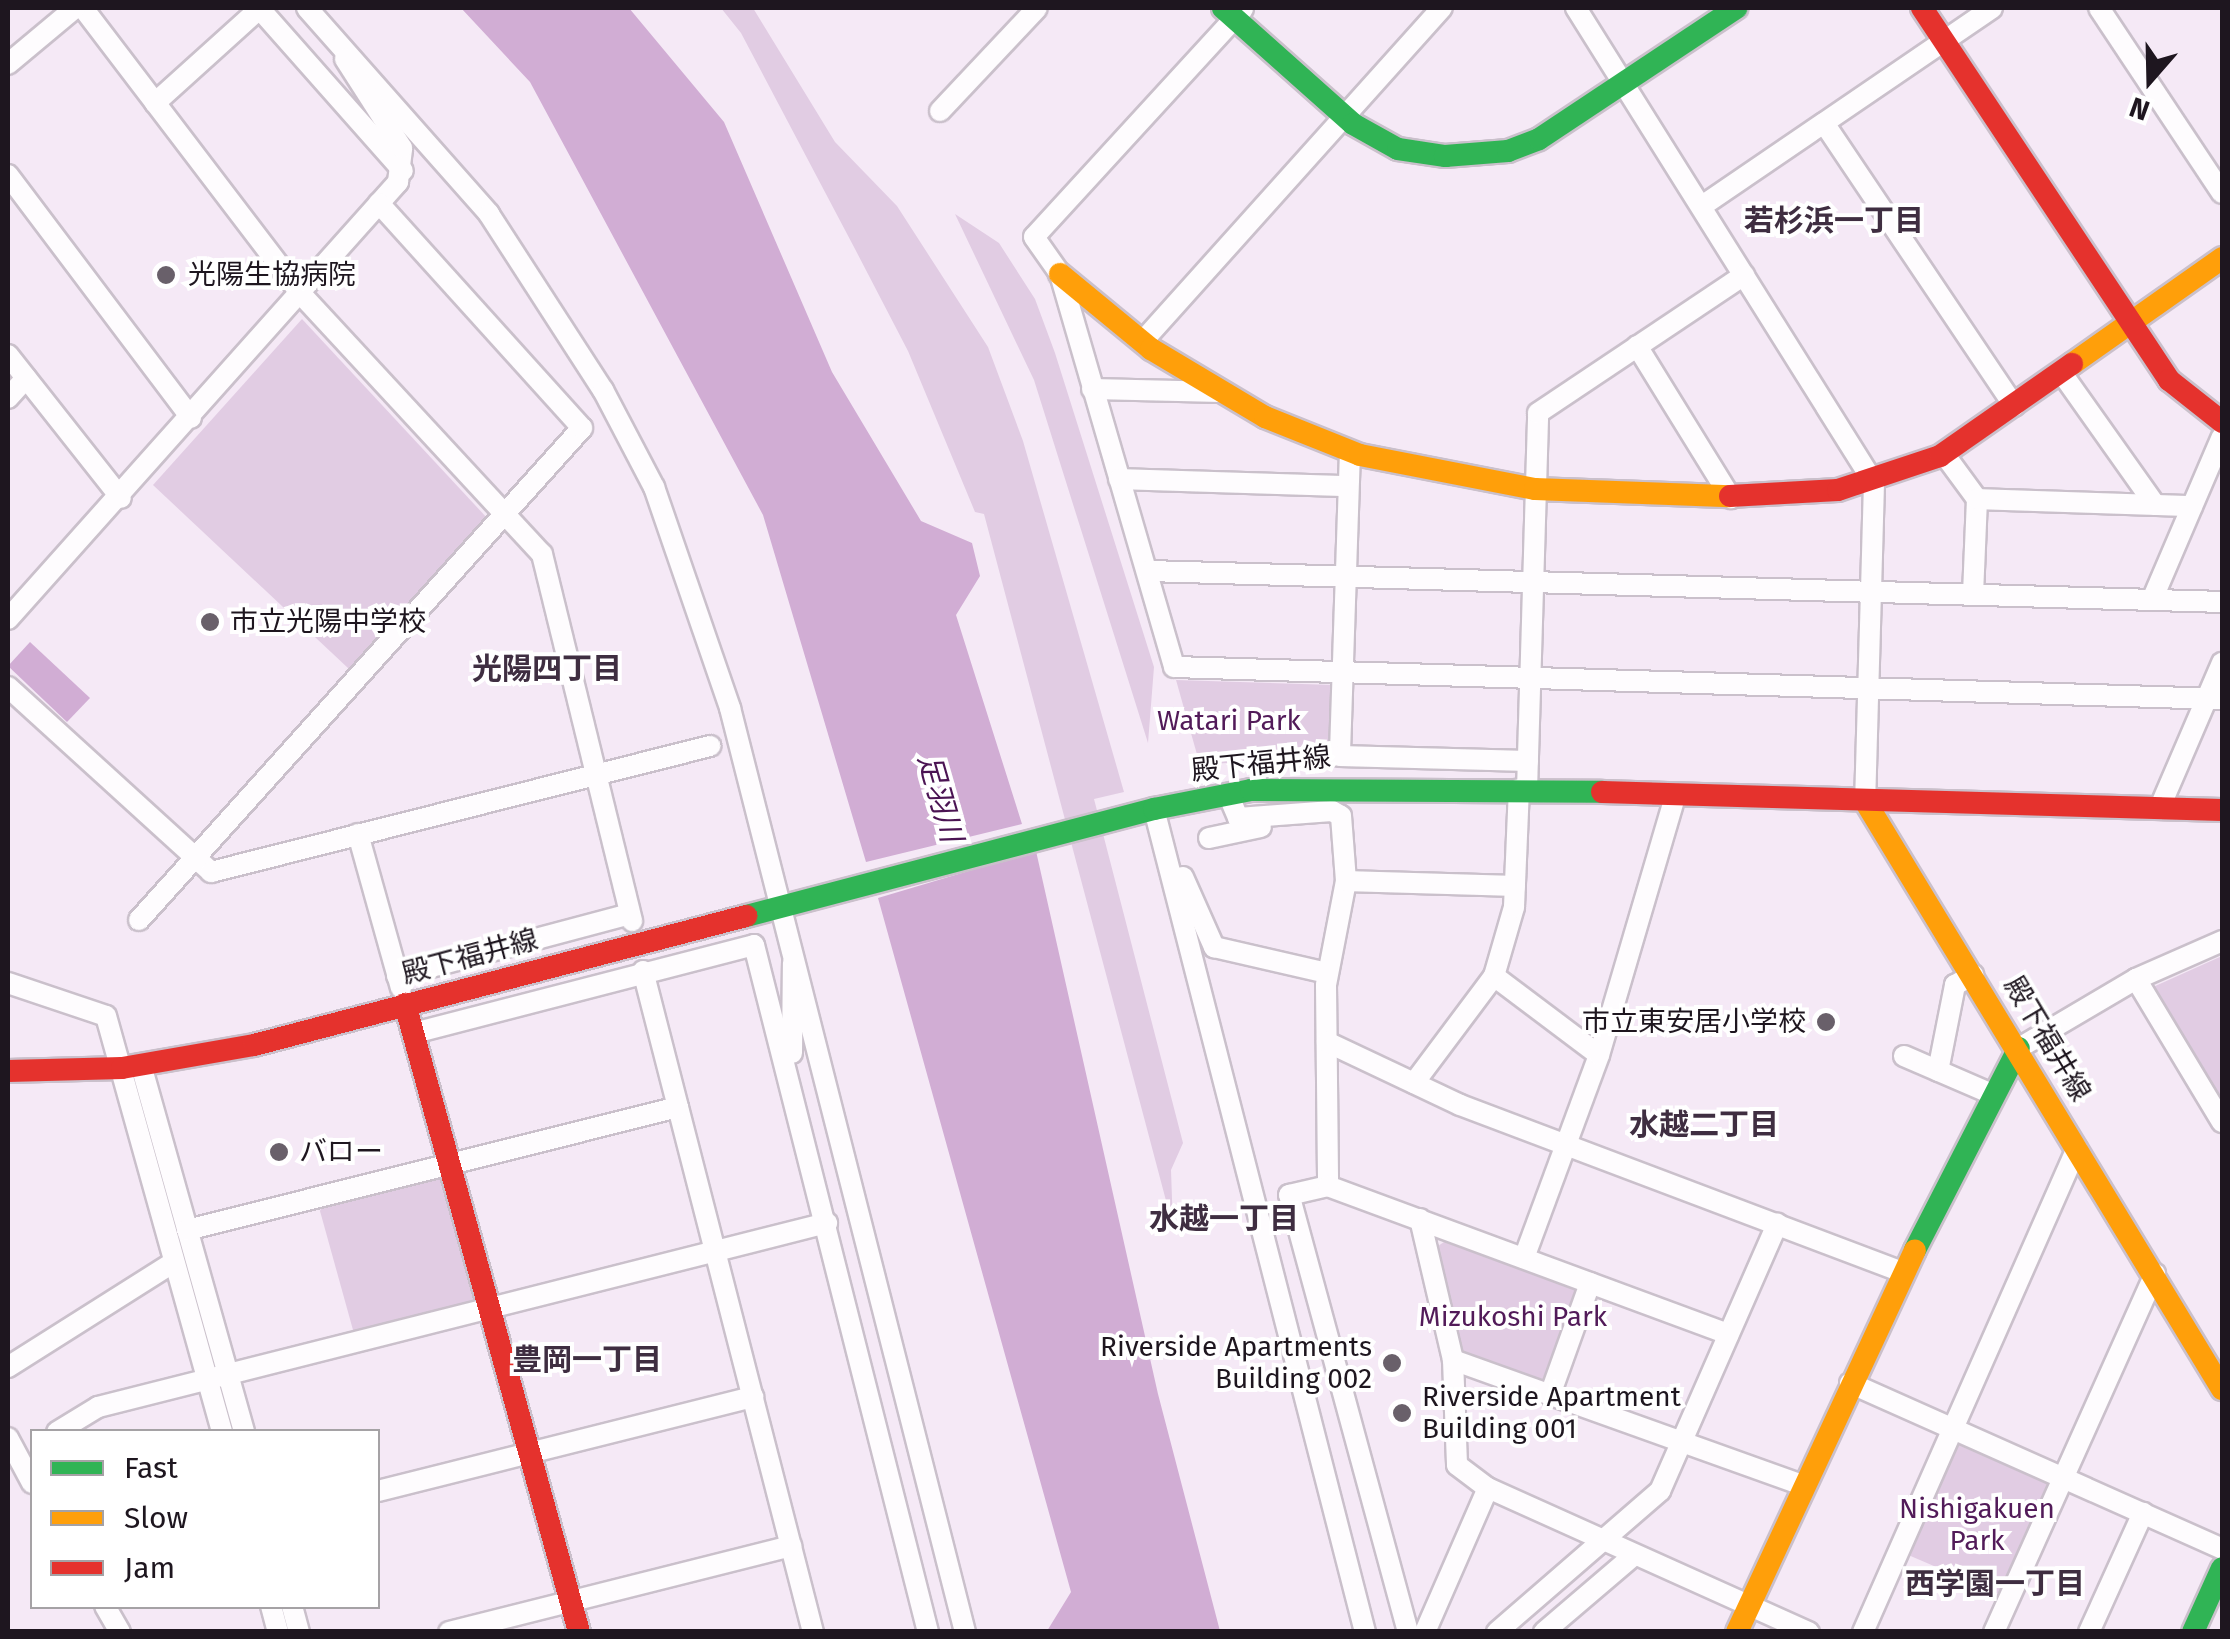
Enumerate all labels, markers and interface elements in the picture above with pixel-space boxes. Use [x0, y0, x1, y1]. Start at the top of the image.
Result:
north arrow [2100, 30, 2200, 130]
text: N [2125, 90, 2154, 127]
district label: 若杉浜一丁目 [1744, 203, 1924, 239]
place label: 光陽生協病院 [188, 258, 356, 292]
marker: 光陽生協病院 [153, 262, 179, 288]
place label: 市立光陽中学校 [230, 605, 426, 639]
marker: 市立光陽中学校 [199, 611, 221, 633]
district label: 光陽四丁目 [472, 651, 622, 687]
park label: Watari Park [1157, 704, 1301, 738]
street label: 殿下福井線 [1190, 740, 1332, 788]
water label: 足羽川 [910, 750, 970, 846]
street label: 殿下福井線 [398, 923, 542, 991]
street label: 殿下福井線 [1997, 970, 2097, 1108]
place label: 市立東安居小学校 [1582, 1005, 1806, 1039]
marker: 市立東安居小学校 [1815, 1011, 1837, 1033]
district label: 水越二丁目 [1629, 1107, 1779, 1143]
place label: バロー [299, 1135, 383, 1169]
marker: バロー [268, 1141, 290, 1163]
district label: 水越一丁目 [1149, 1201, 1299, 1237]
park label: Mizukoshi Park [1419, 1300, 1607, 1334]
place label: Riverside Apartments Building 002 [1100, 1330, 1372, 1396]
district label: 豊岡一丁目 [512, 1342, 662, 1378]
marker: Riverside Apartments Building 002 [1381, 1352, 1403, 1374]
place label: Riverside Apartment Building 001 [1422, 1380, 1681, 1446]
marker: Riverside Apartment Building 001 [1391, 1402, 1413, 1424]
legend [30, 1429, 380, 1609]
text: Fast [124, 1450, 178, 1486]
park label: Nishigakuen Park [1899, 1492, 2055, 1558]
text: Slow [124, 1500, 188, 1536]
text: Jam [124, 1550, 175, 1586]
district label: 西学園一丁目 [1905, 1566, 2085, 1602]

